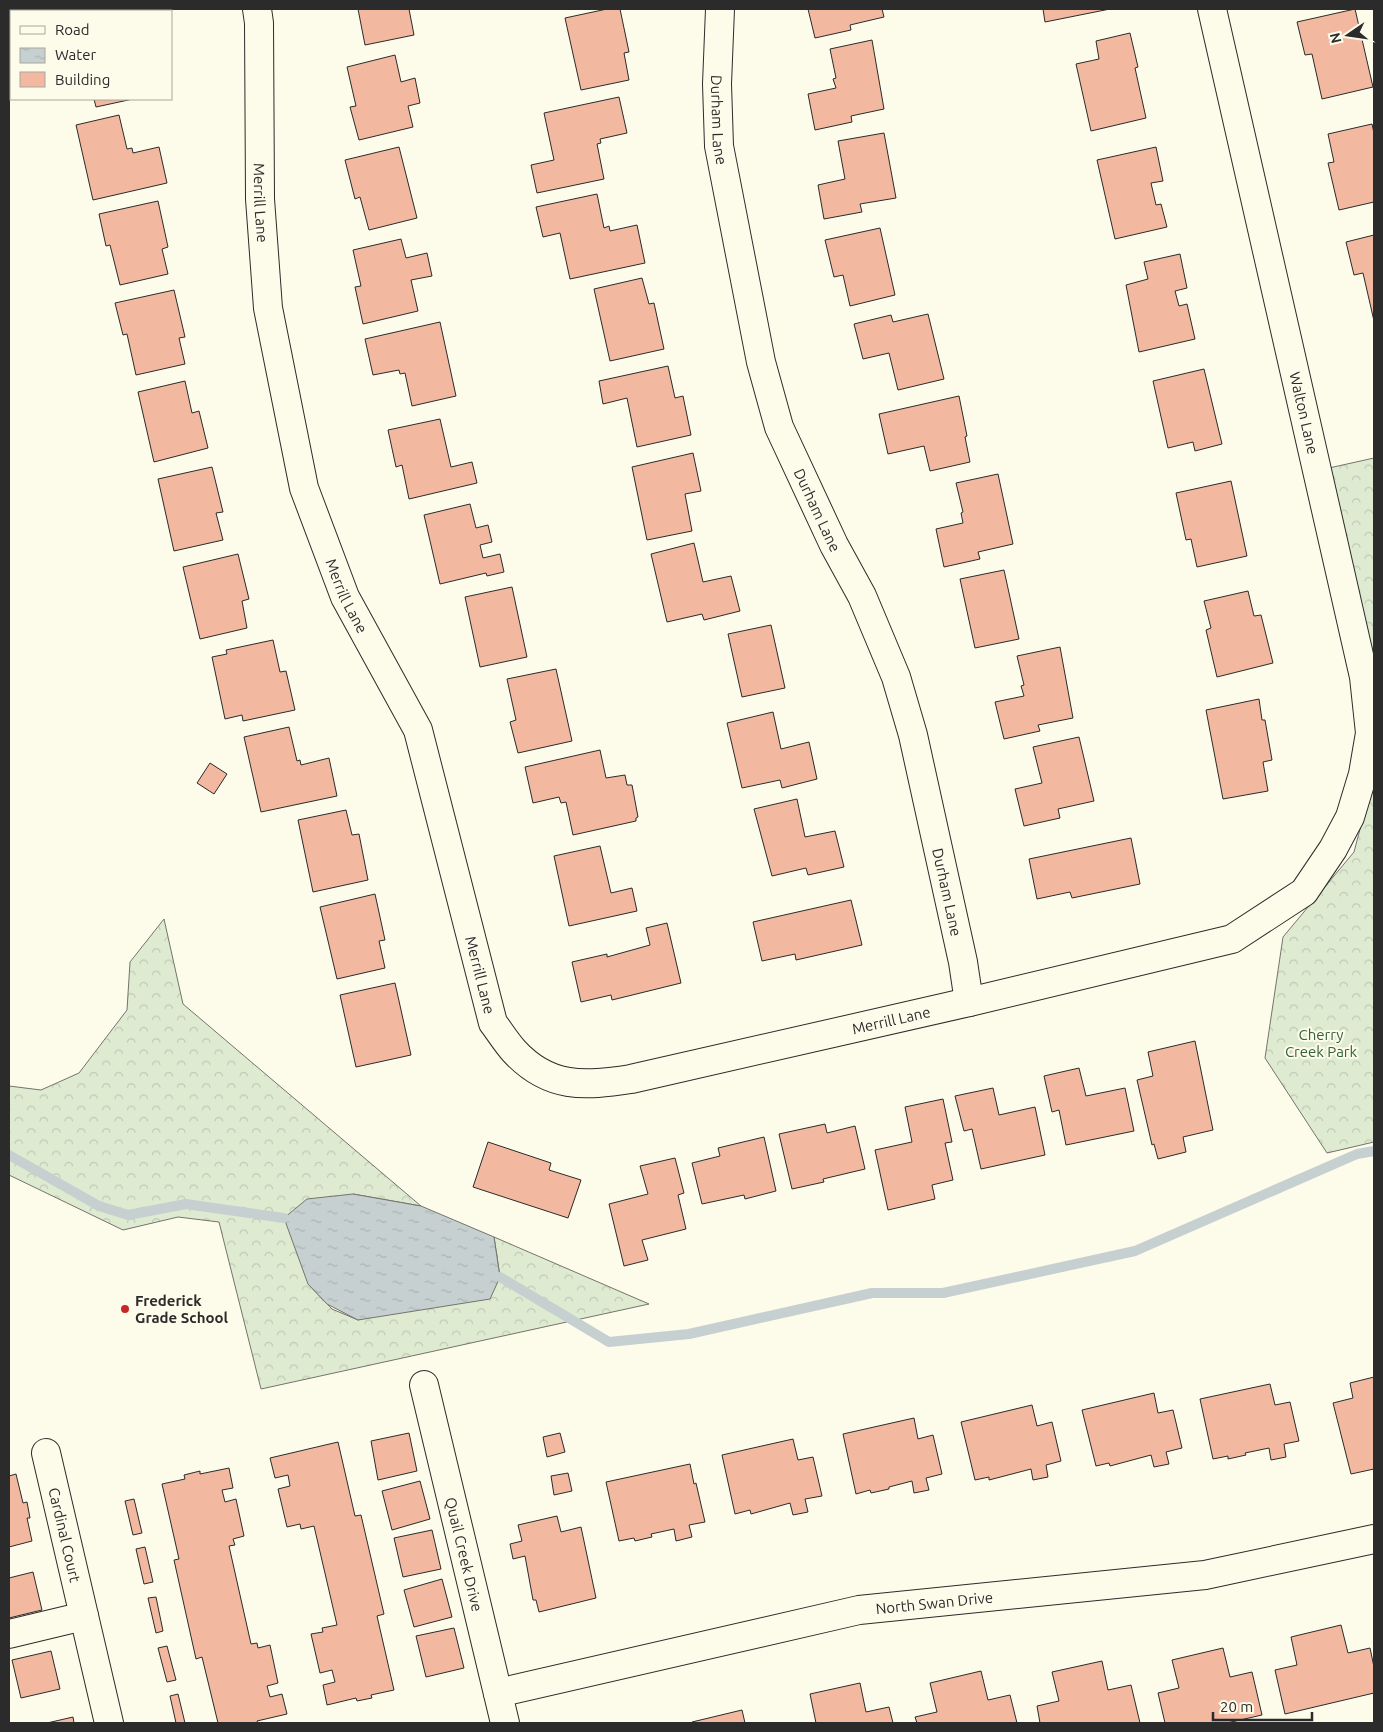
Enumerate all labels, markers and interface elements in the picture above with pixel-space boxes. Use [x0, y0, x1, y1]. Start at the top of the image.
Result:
legend [10, 10, 172, 100]
north arrow [1323, 10, 1373, 60]
text: Road [55, 21, 90, 38]
text: N [1326, 31, 1344, 45]
text: Water [55, 46, 96, 63]
text: Building [55, 71, 110, 88]
street label: Durham Lane [708, 75, 731, 166]
street label: Merrill Lane [251, 163, 272, 243]
street label: Walton Lane [1286, 370, 1322, 456]
street label: Durham Lane [791, 466, 844, 554]
street label: Merrill Lane [323, 556, 371, 636]
street label: Durham Lane [930, 846, 966, 938]
street label: Merrill Lane [463, 934, 499, 1016]
street label: Merrill Lane [850, 1003, 932, 1037]
park label: Cherry Creek Park [1285, 1026, 1358, 1060]
place label: Frederick Grade School [135, 1292, 228, 1326]
marker: Frederick Grade School [119, 1303, 131, 1315]
street label: Cardinal Court [46, 1486, 84, 1584]
street label: Quail Creek Drive [443, 1495, 486, 1613]
street label: North Swan Drive [875, 1588, 994, 1617]
scale bar [1213, 1690, 1312, 1722]
text: 20 m [1220, 1698, 1253, 1715]

